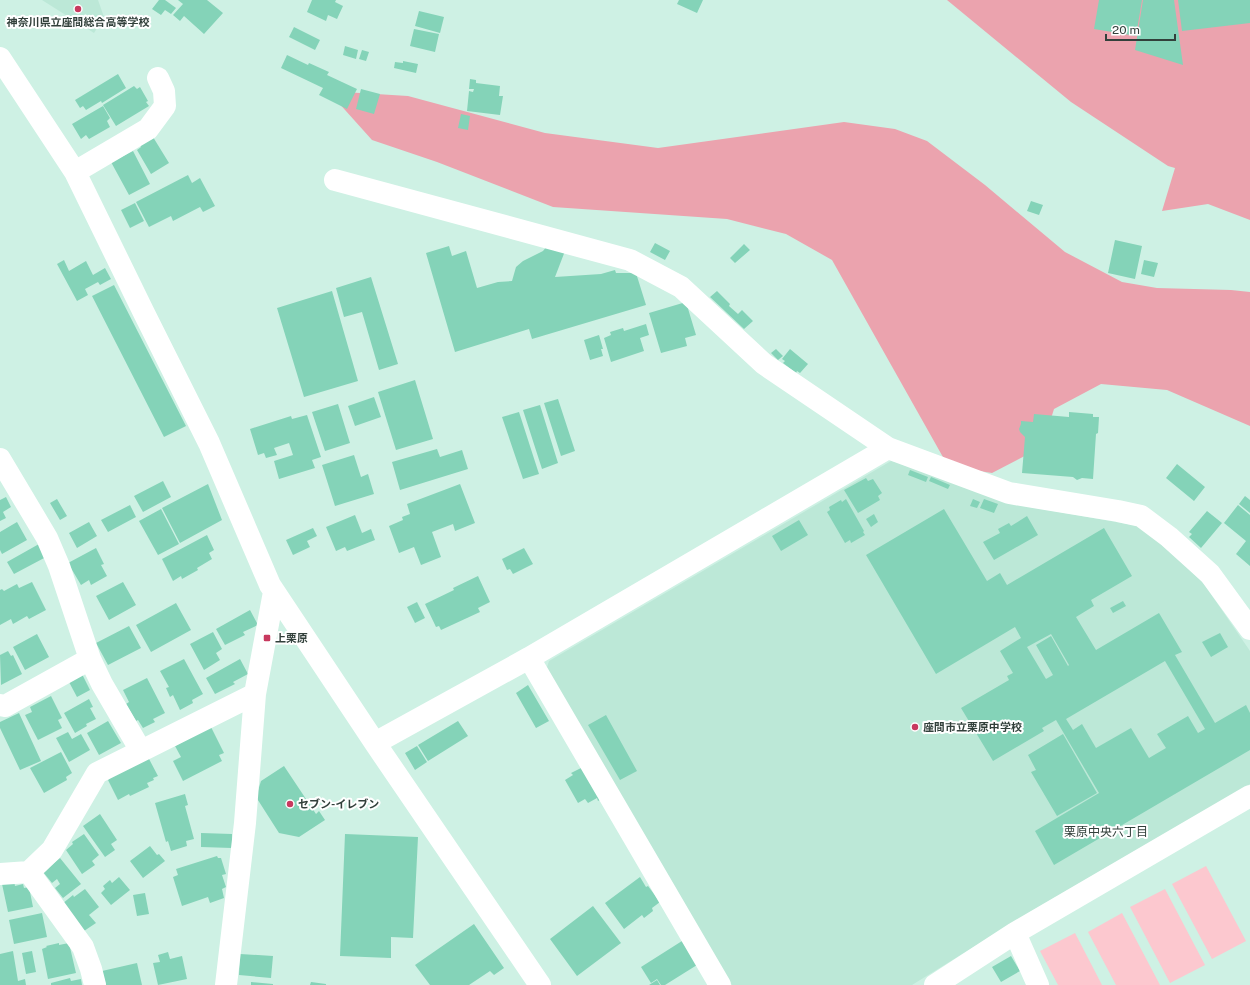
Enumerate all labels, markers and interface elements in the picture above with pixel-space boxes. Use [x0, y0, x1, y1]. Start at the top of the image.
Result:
marker: 神奈川県立座間総合高等学校 [73, 4, 83, 14]
place label: 神奈川県立座間総合高等学校 [7, 16, 150, 28]
scale bar [1106, 16, 1175, 42]
text: 20 m [1112, 23, 1140, 37]
place label: 上栗原 [275, 632, 308, 644]
marker: 上栗原 [262, 633, 272, 643]
place label: 座間市立栗原中学校 [923, 721, 1022, 733]
marker: 座間市立栗原中学校 [910, 722, 920, 732]
place label: セブン-イレブン [298, 798, 379, 810]
marker: セブン-イレブン [285, 799, 295, 809]
district label: 栗原中央六丁目 [1064, 825, 1148, 839]

